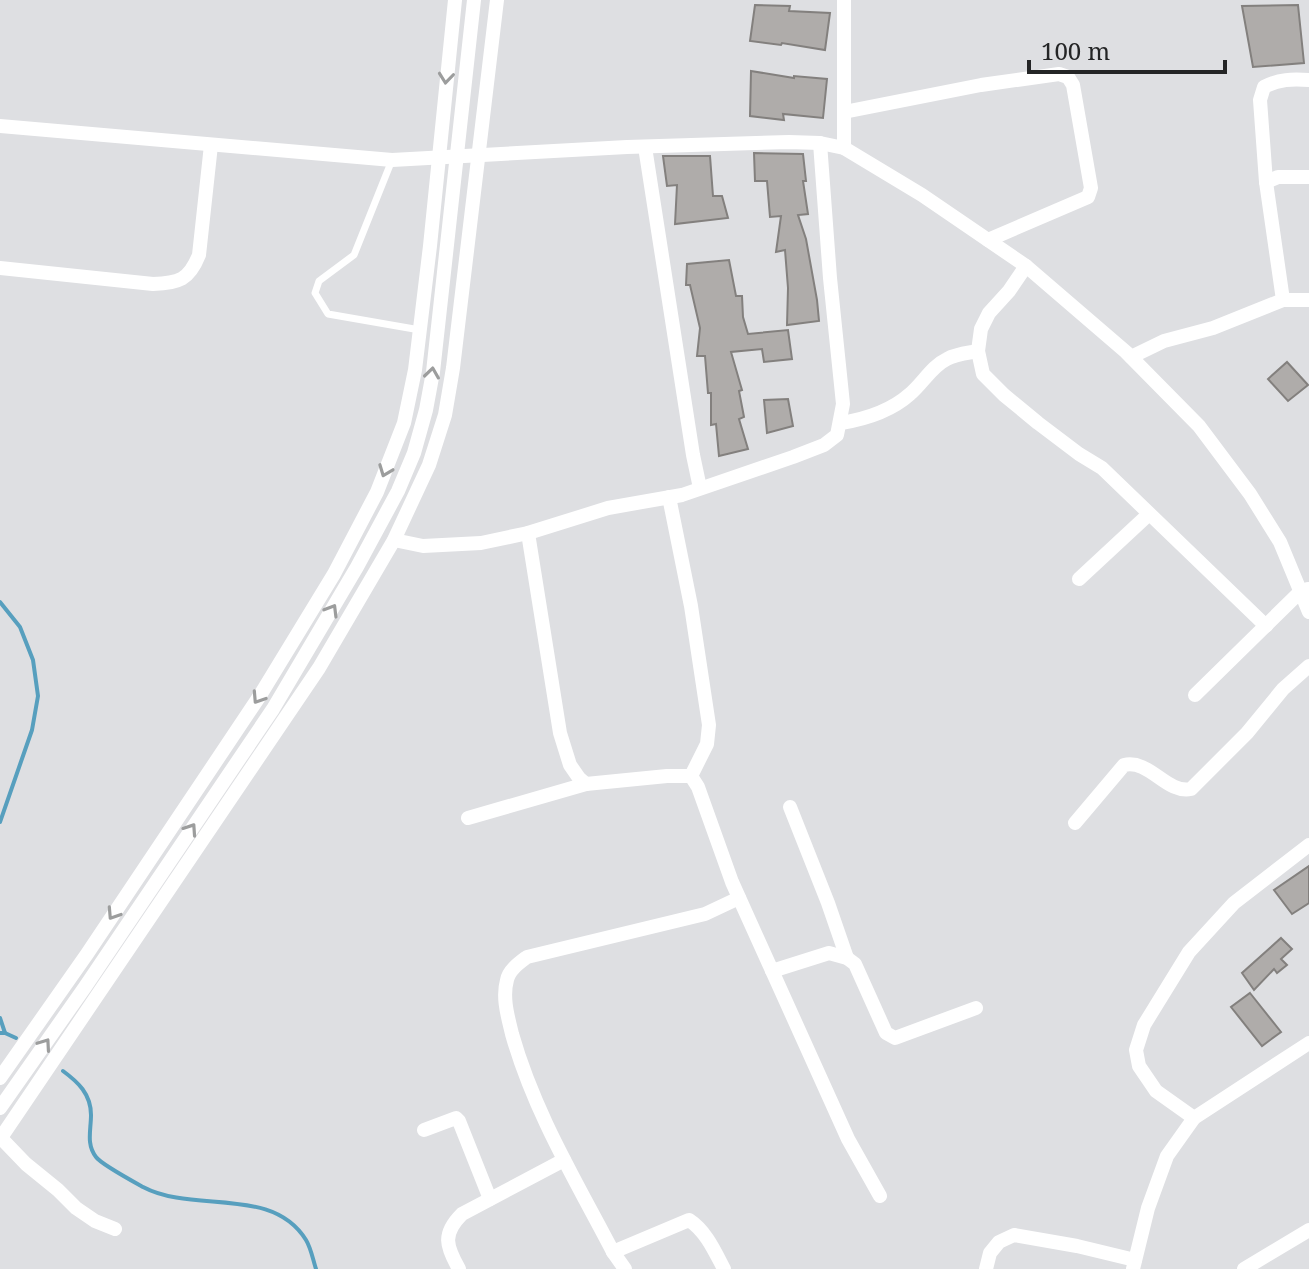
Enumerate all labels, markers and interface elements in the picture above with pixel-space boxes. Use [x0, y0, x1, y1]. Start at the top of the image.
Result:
scale bar [1029, 24, 1225, 74]
text: 100 m [1041, 34, 1110, 67]
one-way arrow [438, 72, 455, 85]
one-way arrow [423, 366, 440, 380]
one-way arrow [378, 463, 395, 477]
one-way arrow [322, 604, 337, 619]
one-way arrow [253, 689, 268, 703]
one-way arrow [181, 823, 196, 838]
one-way arrow [108, 905, 123, 919]
one-way arrow [35, 1039, 50, 1053]

